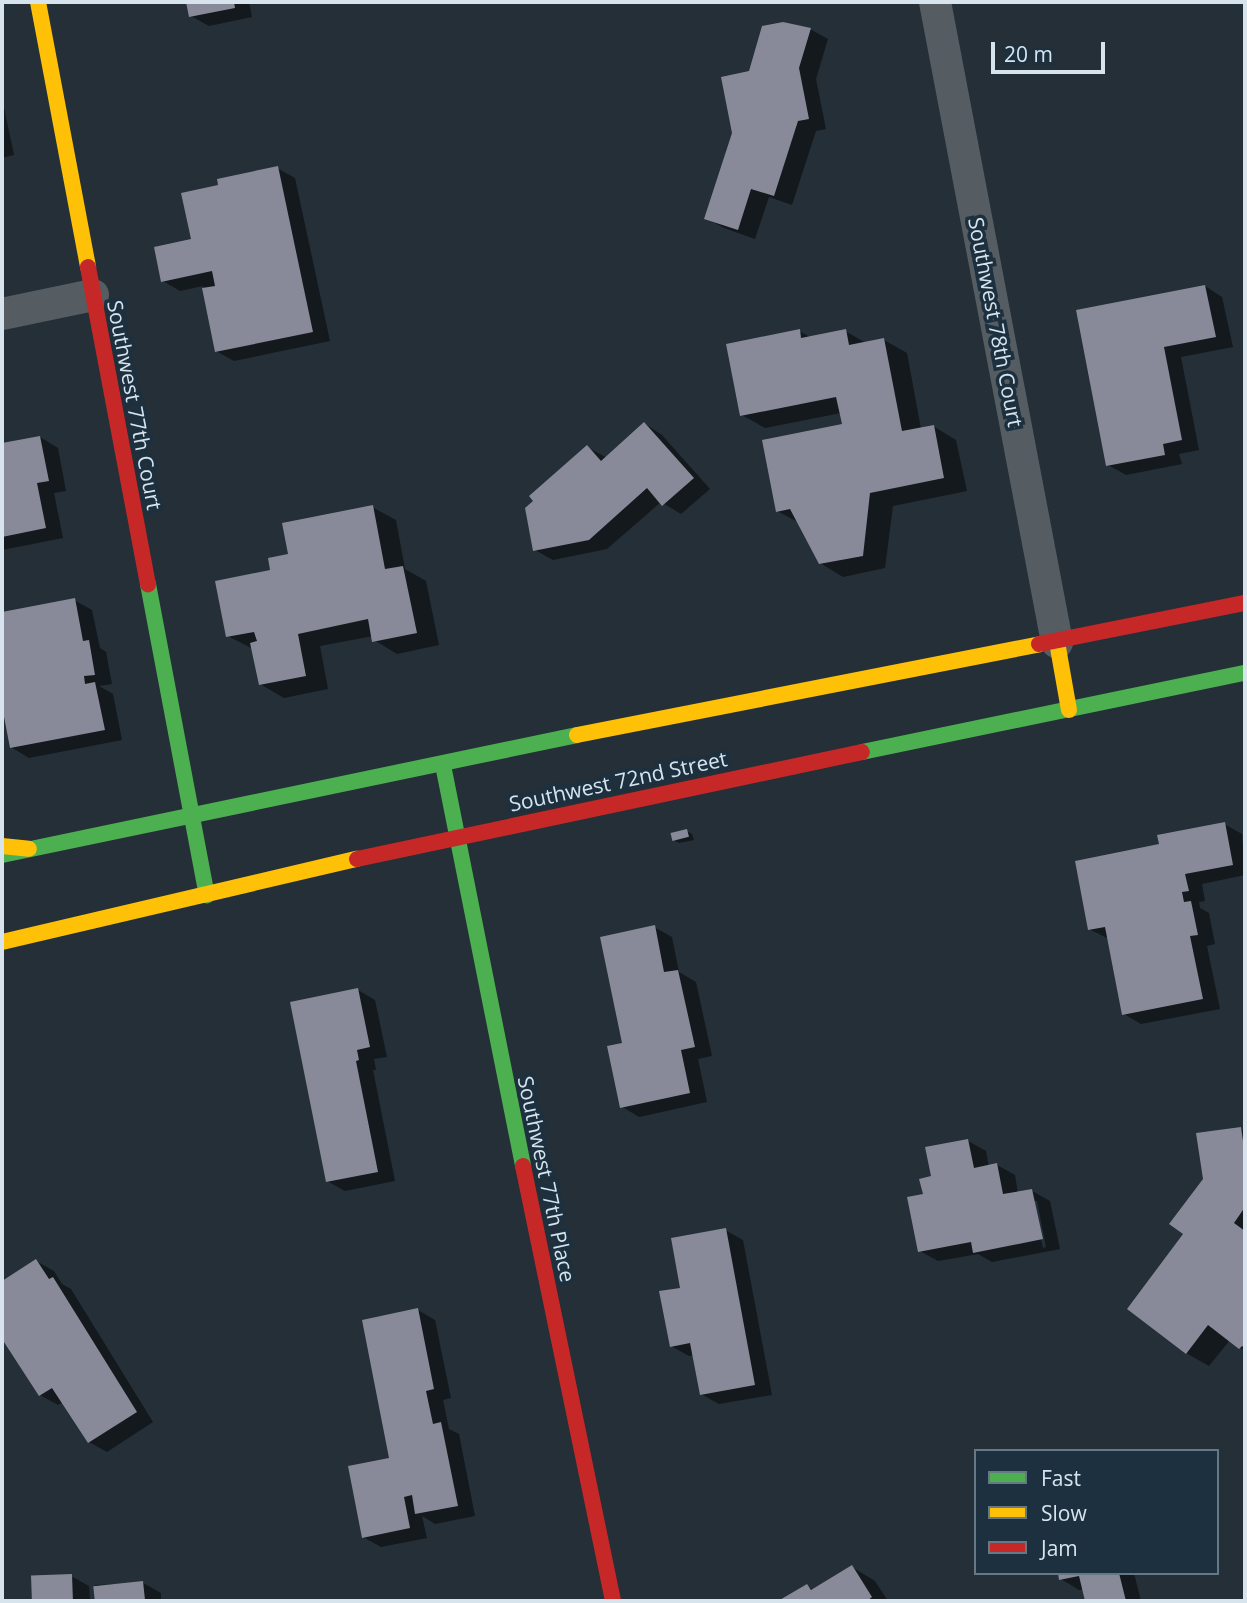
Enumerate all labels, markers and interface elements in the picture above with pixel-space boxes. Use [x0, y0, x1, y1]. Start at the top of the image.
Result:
scale bar [995, 28, 1109, 72]
text: 20 m [1004, 40, 1053, 68]
street label: Southwest 78th Court [963, 215, 1029, 429]
street label: Southwest 77th Court [102, 298, 168, 512]
street label: Southwest 72nd Street [507, 746, 729, 816]
street label: Southwest 77th Place [513, 1074, 581, 1284]
legend [974, 1449, 1219, 1575]
text: Fast [1041, 1464, 1081, 1492]
text: Slow [1041, 1499, 1087, 1527]
text: Jam [1041, 1534, 1078, 1562]

